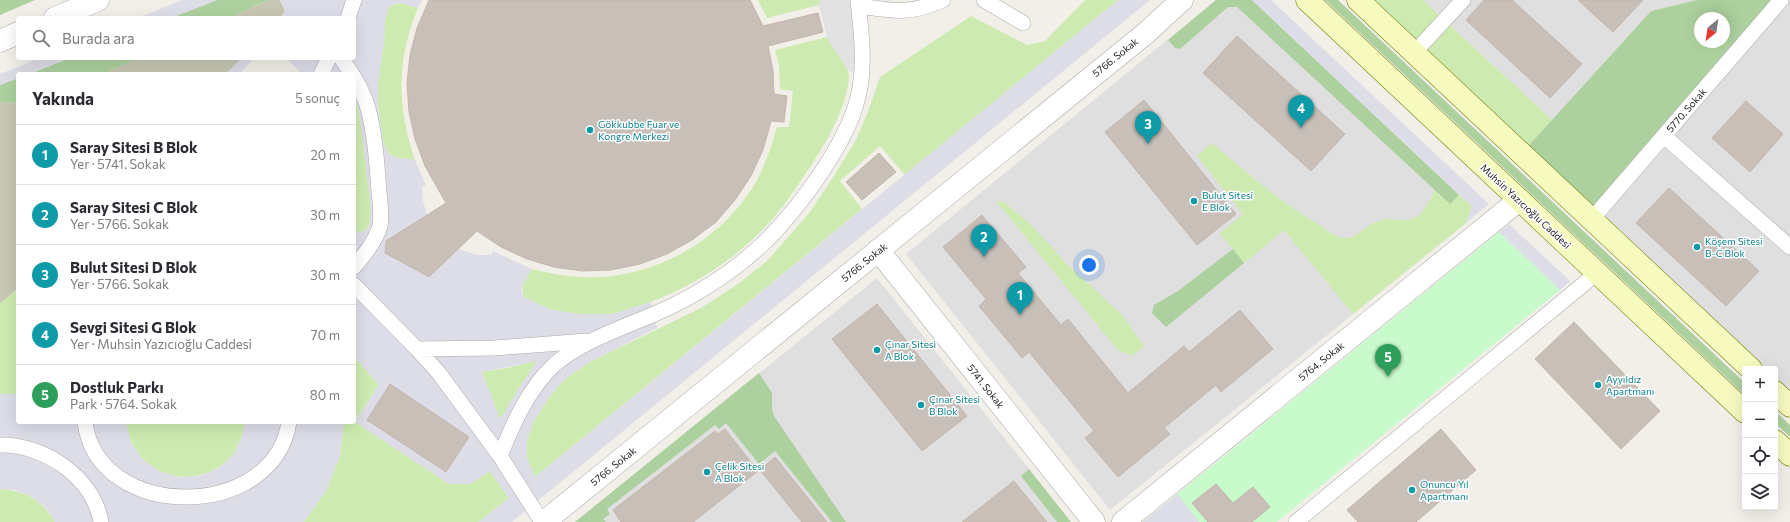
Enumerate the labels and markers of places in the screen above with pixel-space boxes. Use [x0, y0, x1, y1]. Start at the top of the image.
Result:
pin: 4 [1288, 95, 1314, 128]
pin: 3 [1135, 111, 1161, 144]
place label: Gökkubbe Fuar ve Kongre Merkezi [598, 118, 679, 142]
marker: Gökkubbe Fuar ve Kongre Merkezi [585, 125, 595, 135]
place label: Bulut Sitesi E Blok [1202, 189, 1253, 213]
marker: Bulut Sitesi E Blok [1189, 196, 1199, 206]
pin: 2 [971, 224, 997, 257]
place label: Köşem Sitesi B-C Blok [1705, 235, 1763, 259]
marker: Köşem Sitesi B-C Blok [1692, 242, 1702, 252]
pin: 1 [1007, 282, 1033, 315]
place label: Çınar Sitesi A Blok [885, 338, 936, 362]
pin: 5 [1375, 344, 1401, 377]
marker: Çınar Sitesi A Blok [872, 345, 882, 355]
place label: Ayyıldız Apartmanı [1606, 373, 1654, 397]
marker: Ayyıldız Apartmanı [1593, 380, 1603, 390]
place label: Çınar Sitesi B Blok [929, 393, 980, 417]
marker: Çınar Sitesi B Blok [916, 400, 926, 410]
place label: Çelik Sitesi A Blok [715, 460, 764, 484]
marker: Çelik Sitesi A Blok [702, 467, 712, 477]
place label: Onuncu Yıl Apartmanı [1420, 478, 1469, 502]
marker: Onuncu Yıl Apartmanı [1407, 485, 1417, 495]

